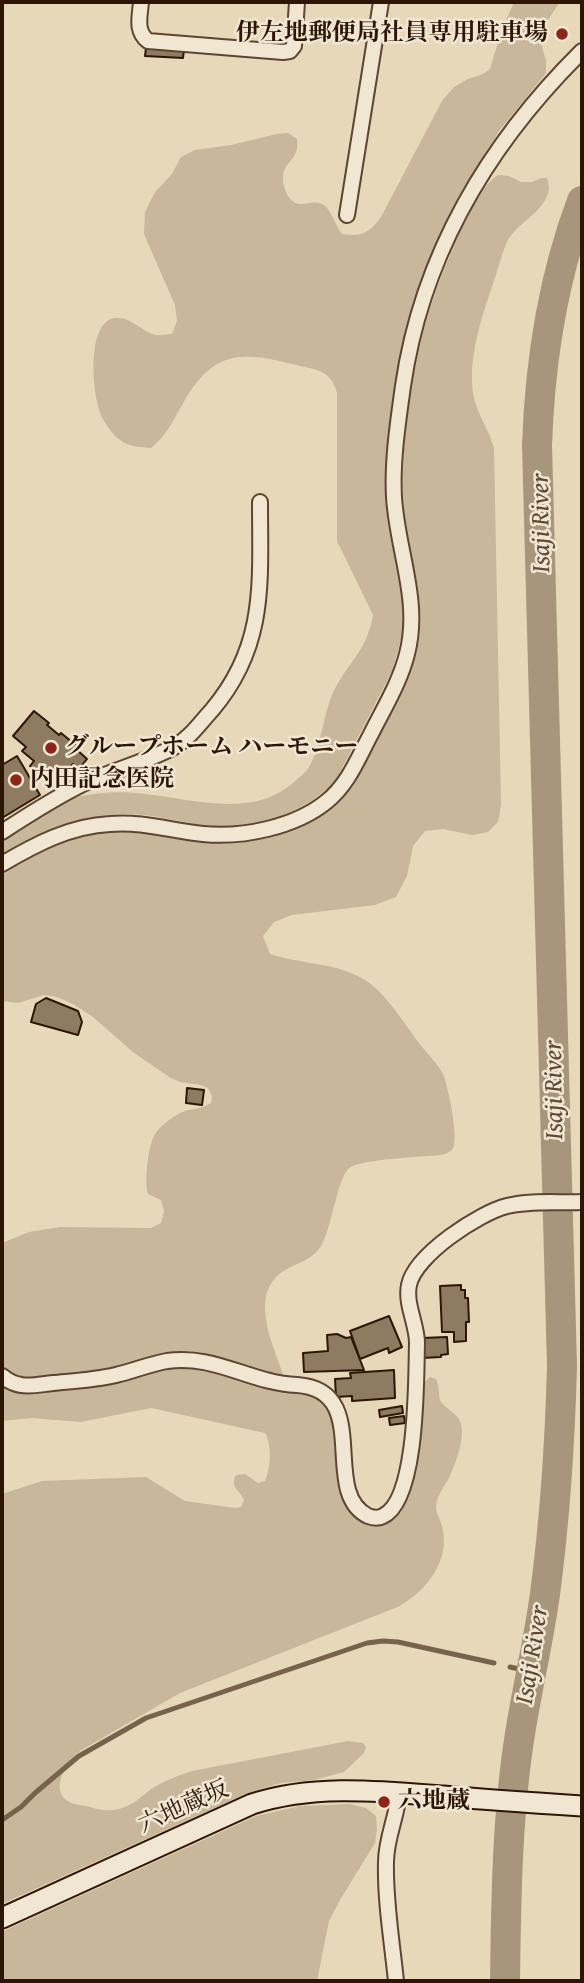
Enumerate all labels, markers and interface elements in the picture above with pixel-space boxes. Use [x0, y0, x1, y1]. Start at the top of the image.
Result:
place label: 伊左地郵便局社員専用駐車場 [236, 20, 548, 48]
marker: 伊左地郵便局社員専用駐車場 [554, 26, 570, 42]
water label: Isaji River [526, 473, 558, 573]
place label: グループホーム ハーモニー [65, 734, 358, 762]
marker: グループホーム ハーモニー [43, 740, 59, 756]
place label: 内田記念医院 [30, 766, 174, 794]
marker: 内田記念医院 [8, 772, 24, 788]
water label: Isaji River [539, 1040, 571, 1140]
water label: Isaji River [510, 1603, 556, 1707]
street label: 六地蔵坂 [134, 1775, 234, 1841]
place label: 六地蔵 [398, 1788, 470, 1816]
marker: 六地蔵 [376, 1794, 392, 1810]

